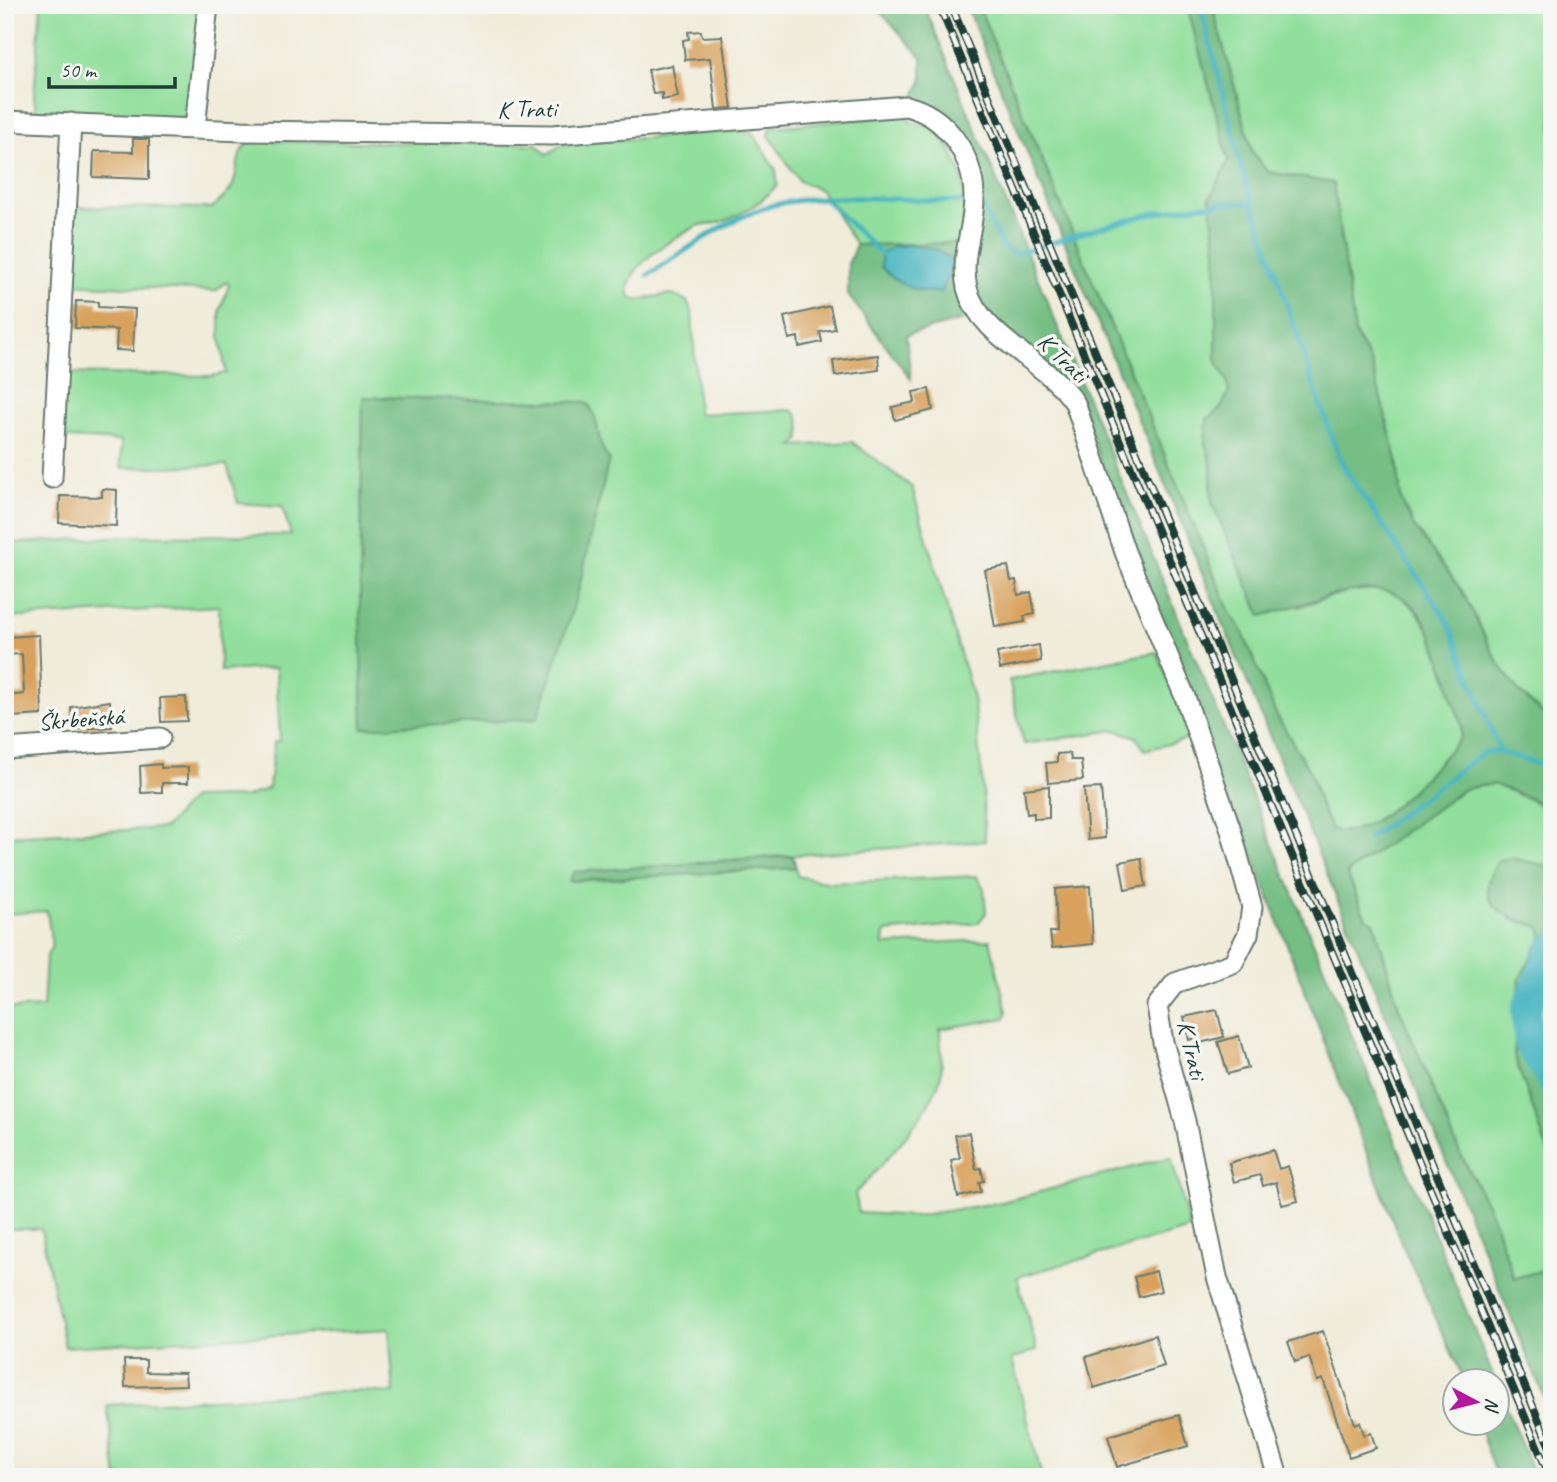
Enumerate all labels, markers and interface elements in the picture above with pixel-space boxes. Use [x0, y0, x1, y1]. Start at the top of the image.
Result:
scale bar [49, 46, 175, 90]
text: 50 m [60, 57, 98, 83]
street label: K Trati [498, 94, 559, 124]
street label: K Trati [1031, 327, 1096, 391]
street label: Škrbeňská [37, 701, 127, 737]
street label: K Trati [1171, 1018, 1214, 1085]
north arrow [1442, 1366, 1512, 1436]
text: N [1479, 1397, 1505, 1414]

